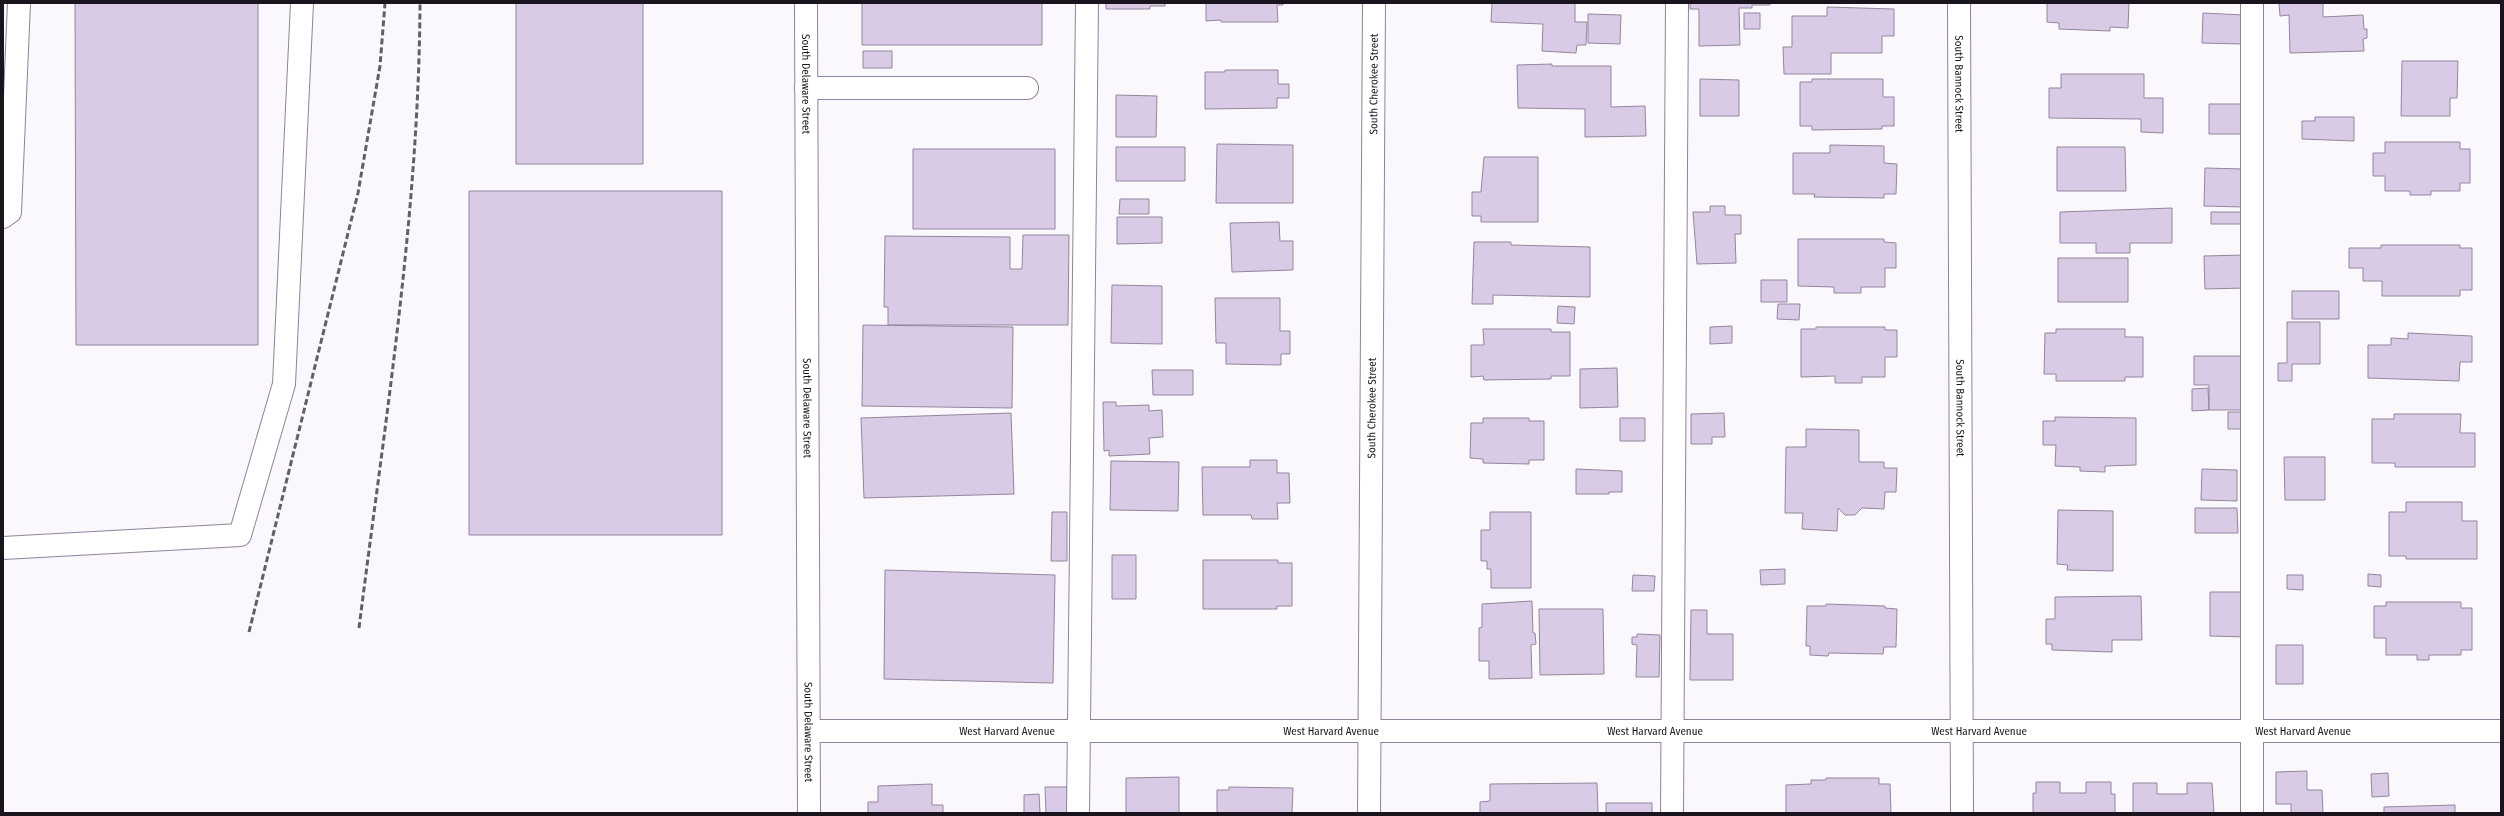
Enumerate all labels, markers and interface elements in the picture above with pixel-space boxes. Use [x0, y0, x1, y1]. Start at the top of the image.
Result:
street label: South Cherokee Street [1367, 33, 1381, 134]
street label: South Delaware Street [799, 34, 812, 135]
street label: South Bannock Street [1952, 35, 1965, 133]
street label: South Cherokee Street [1365, 357, 1379, 458]
street label: South Delaware Street [800, 358, 814, 459]
street label: South Bannock Street [1953, 359, 1967, 457]
street label: South Delaware Street [802, 682, 815, 783]
street label: West Harvard Avenue [959, 725, 1055, 738]
street label: West Harvard Avenue [1283, 725, 1379, 738]
street label: West Harvard Avenue [1607, 725, 1703, 738]
street label: West Harvard Avenue [1931, 725, 2027, 738]
street label: West Harvard Avenue [2255, 725, 2351, 738]

